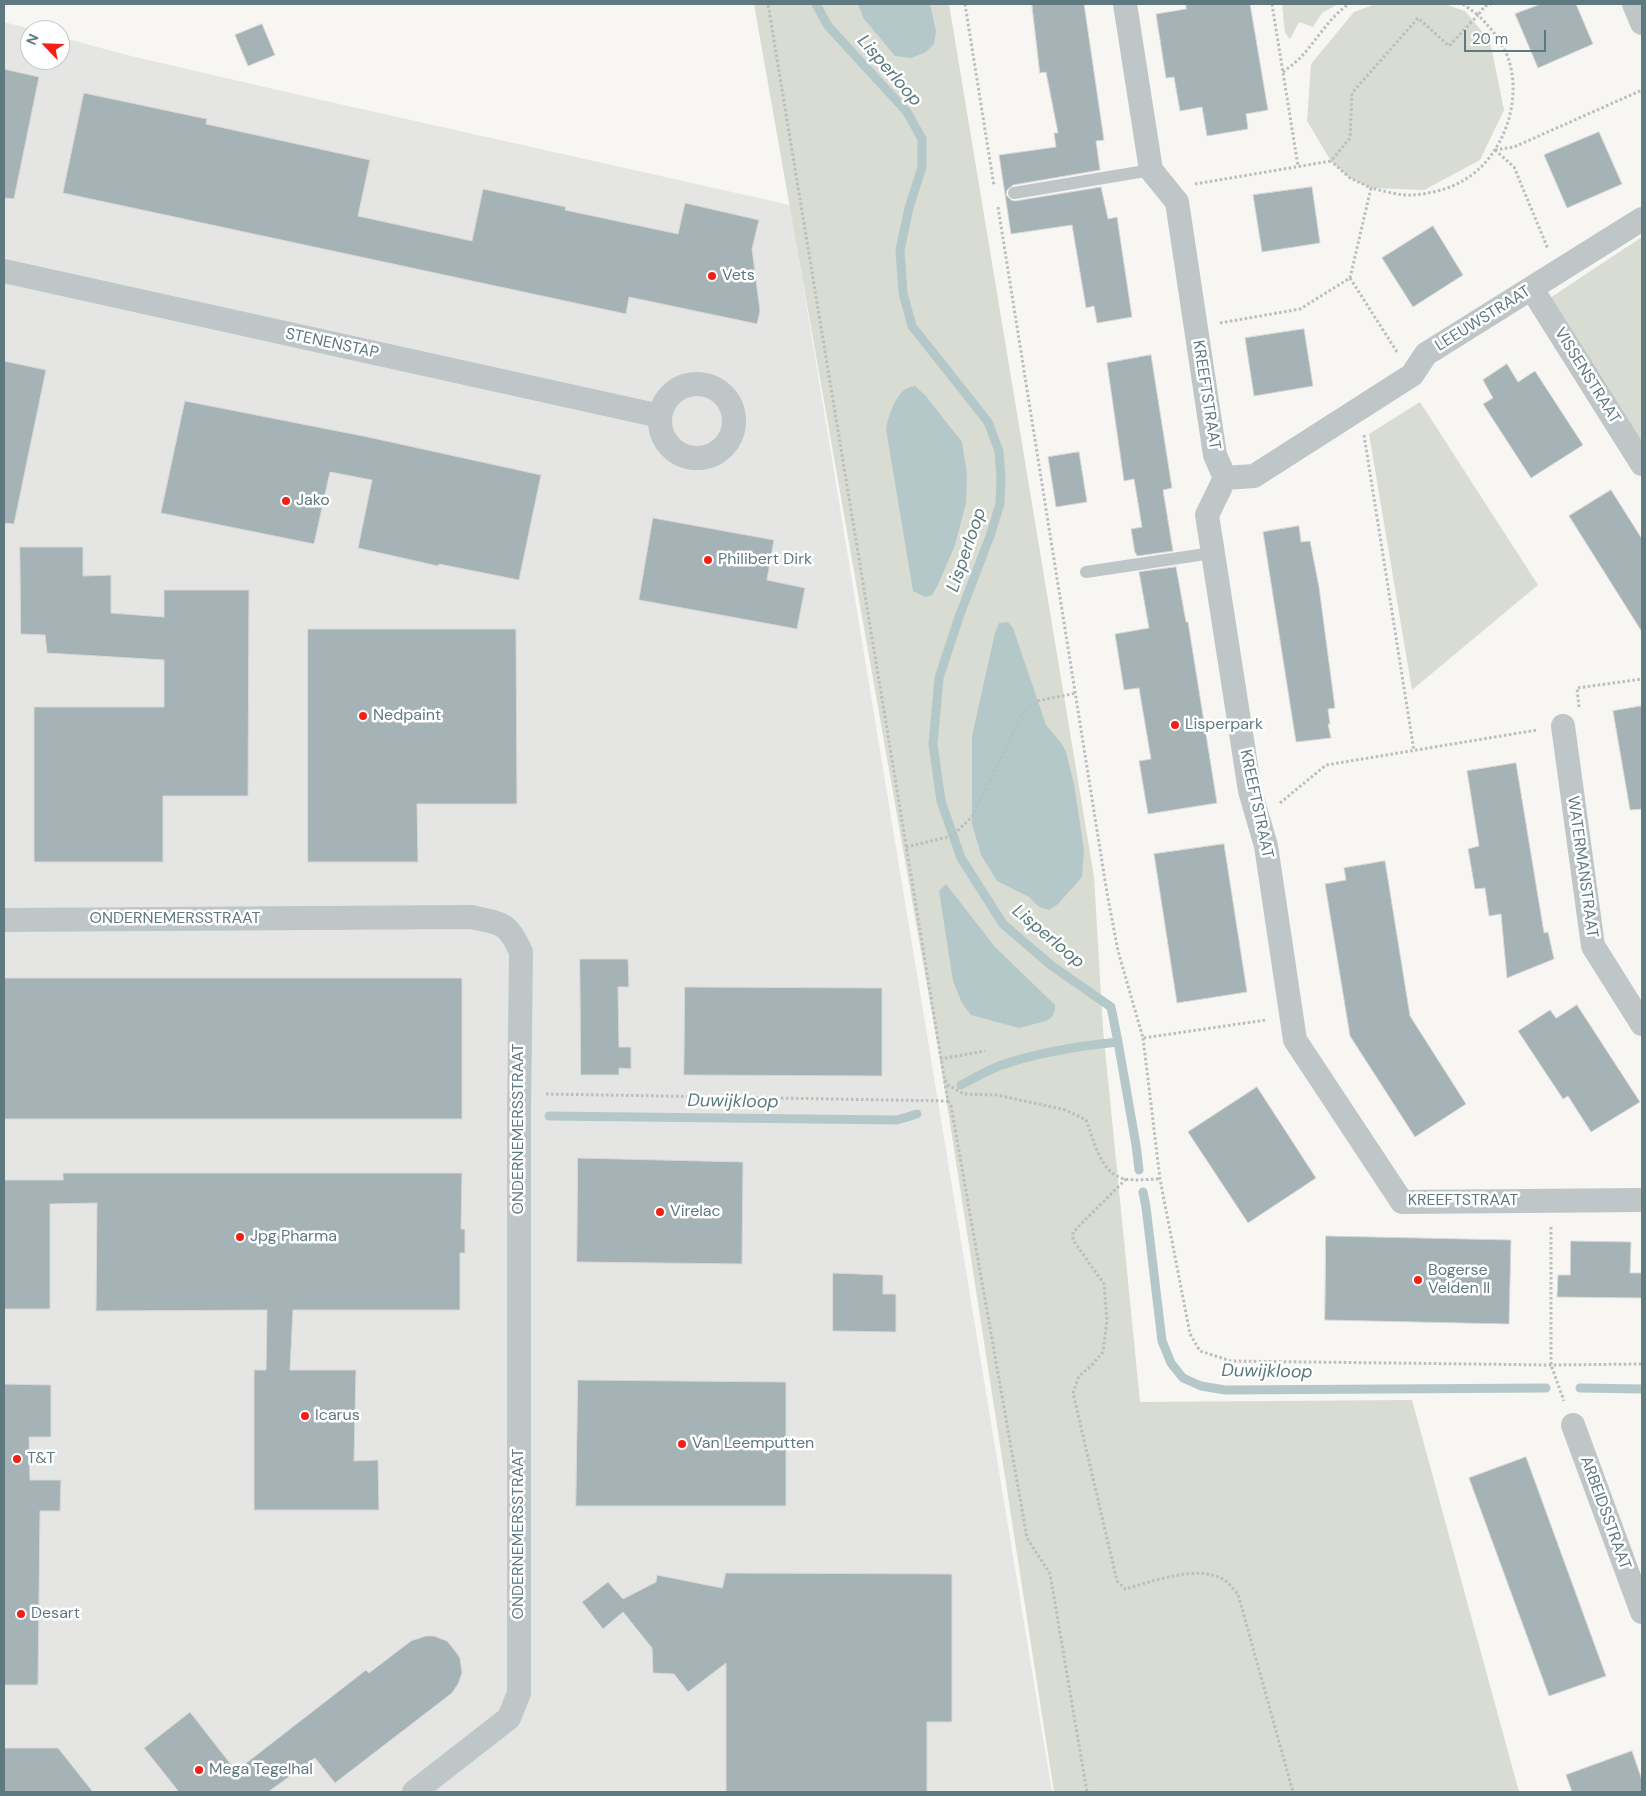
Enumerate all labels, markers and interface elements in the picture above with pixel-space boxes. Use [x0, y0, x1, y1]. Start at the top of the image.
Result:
north arrow [20, 20, 70, 70]
scale bar [1466, 20, 1548, 52]
text: 20 m [1472, 29, 1508, 49]
text: N [22, 31, 43, 48]
water label: Lisperloop [852, 31, 926, 111]
place label: Vets [722, 266, 755, 286]
marker: Vets [706, 270, 718, 282]
street label: LEEUWSTRAAT [1432, 282, 1534, 356]
street label: VISSENSTRAAT [1550, 324, 1624, 428]
street label: STENENSTAP [284, 325, 380, 363]
street label: KREEFTSTRAAT [1188, 339, 1224, 451]
place label: Jako [296, 491, 330, 511]
marker: Jako [280, 495, 292, 507]
water label: Lisperloop [943, 505, 991, 595]
place label: Philibert Dirk [718, 550, 812, 570]
marker: Philibert Dirk [702, 554, 714, 566]
place label: Nedpaint [373, 706, 441, 726]
marker: Nedpaint [357, 710, 369, 722]
place label: Lisperpark [1185, 715, 1263, 735]
marker: Lisperpark [1169, 719, 1181, 731]
street label: KREEFTSTRAAT [1235, 748, 1277, 860]
street label: WATERMANSTRAAT [1563, 795, 1601, 939]
water label: Lisperloop [1007, 901, 1089, 973]
street label: ONDERNEMERSSTRAAT [90, 909, 260, 929]
street label: ONDERNEMERSSTRAAT [509, 1044, 529, 1214]
water label: Duwijkloop [687, 1090, 779, 1114]
street label: KREEFTSTRAAT [1408, 1191, 1518, 1211]
place label: Virelac [670, 1202, 721, 1222]
marker: Virelac [654, 1206, 666, 1218]
place label: Jpg Pharma [250, 1227, 337, 1247]
marker: Jpg Pharma [234, 1231, 246, 1243]
place label: Bogerse Velden II [1428, 1261, 1490, 1299]
marker: Bogerse Velden II [1412, 1274, 1424, 1286]
water label: Duwijkloop [1221, 1360, 1313, 1384]
place label: Icarus [315, 1406, 360, 1426]
marker: Icarus [299, 1410, 311, 1422]
place label: Van Leemputten [692, 1434, 814, 1454]
marker: Van Leemputten [676, 1438, 688, 1450]
place label: T&T [27, 1449, 55, 1469]
street label: ONDERNEMERSSTRAAT [509, 1449, 529, 1619]
marker: T&T [11, 1453, 23, 1465]
street label: ARBEIDSSTRAAT [1576, 1454, 1634, 1572]
place label: Desart [31, 1604, 80, 1624]
marker: Desart [15, 1608, 27, 1620]
place label: Mega Tegelhal [209, 1760, 313, 1780]
marker: Mega Tegelhal [193, 1764, 205, 1776]

